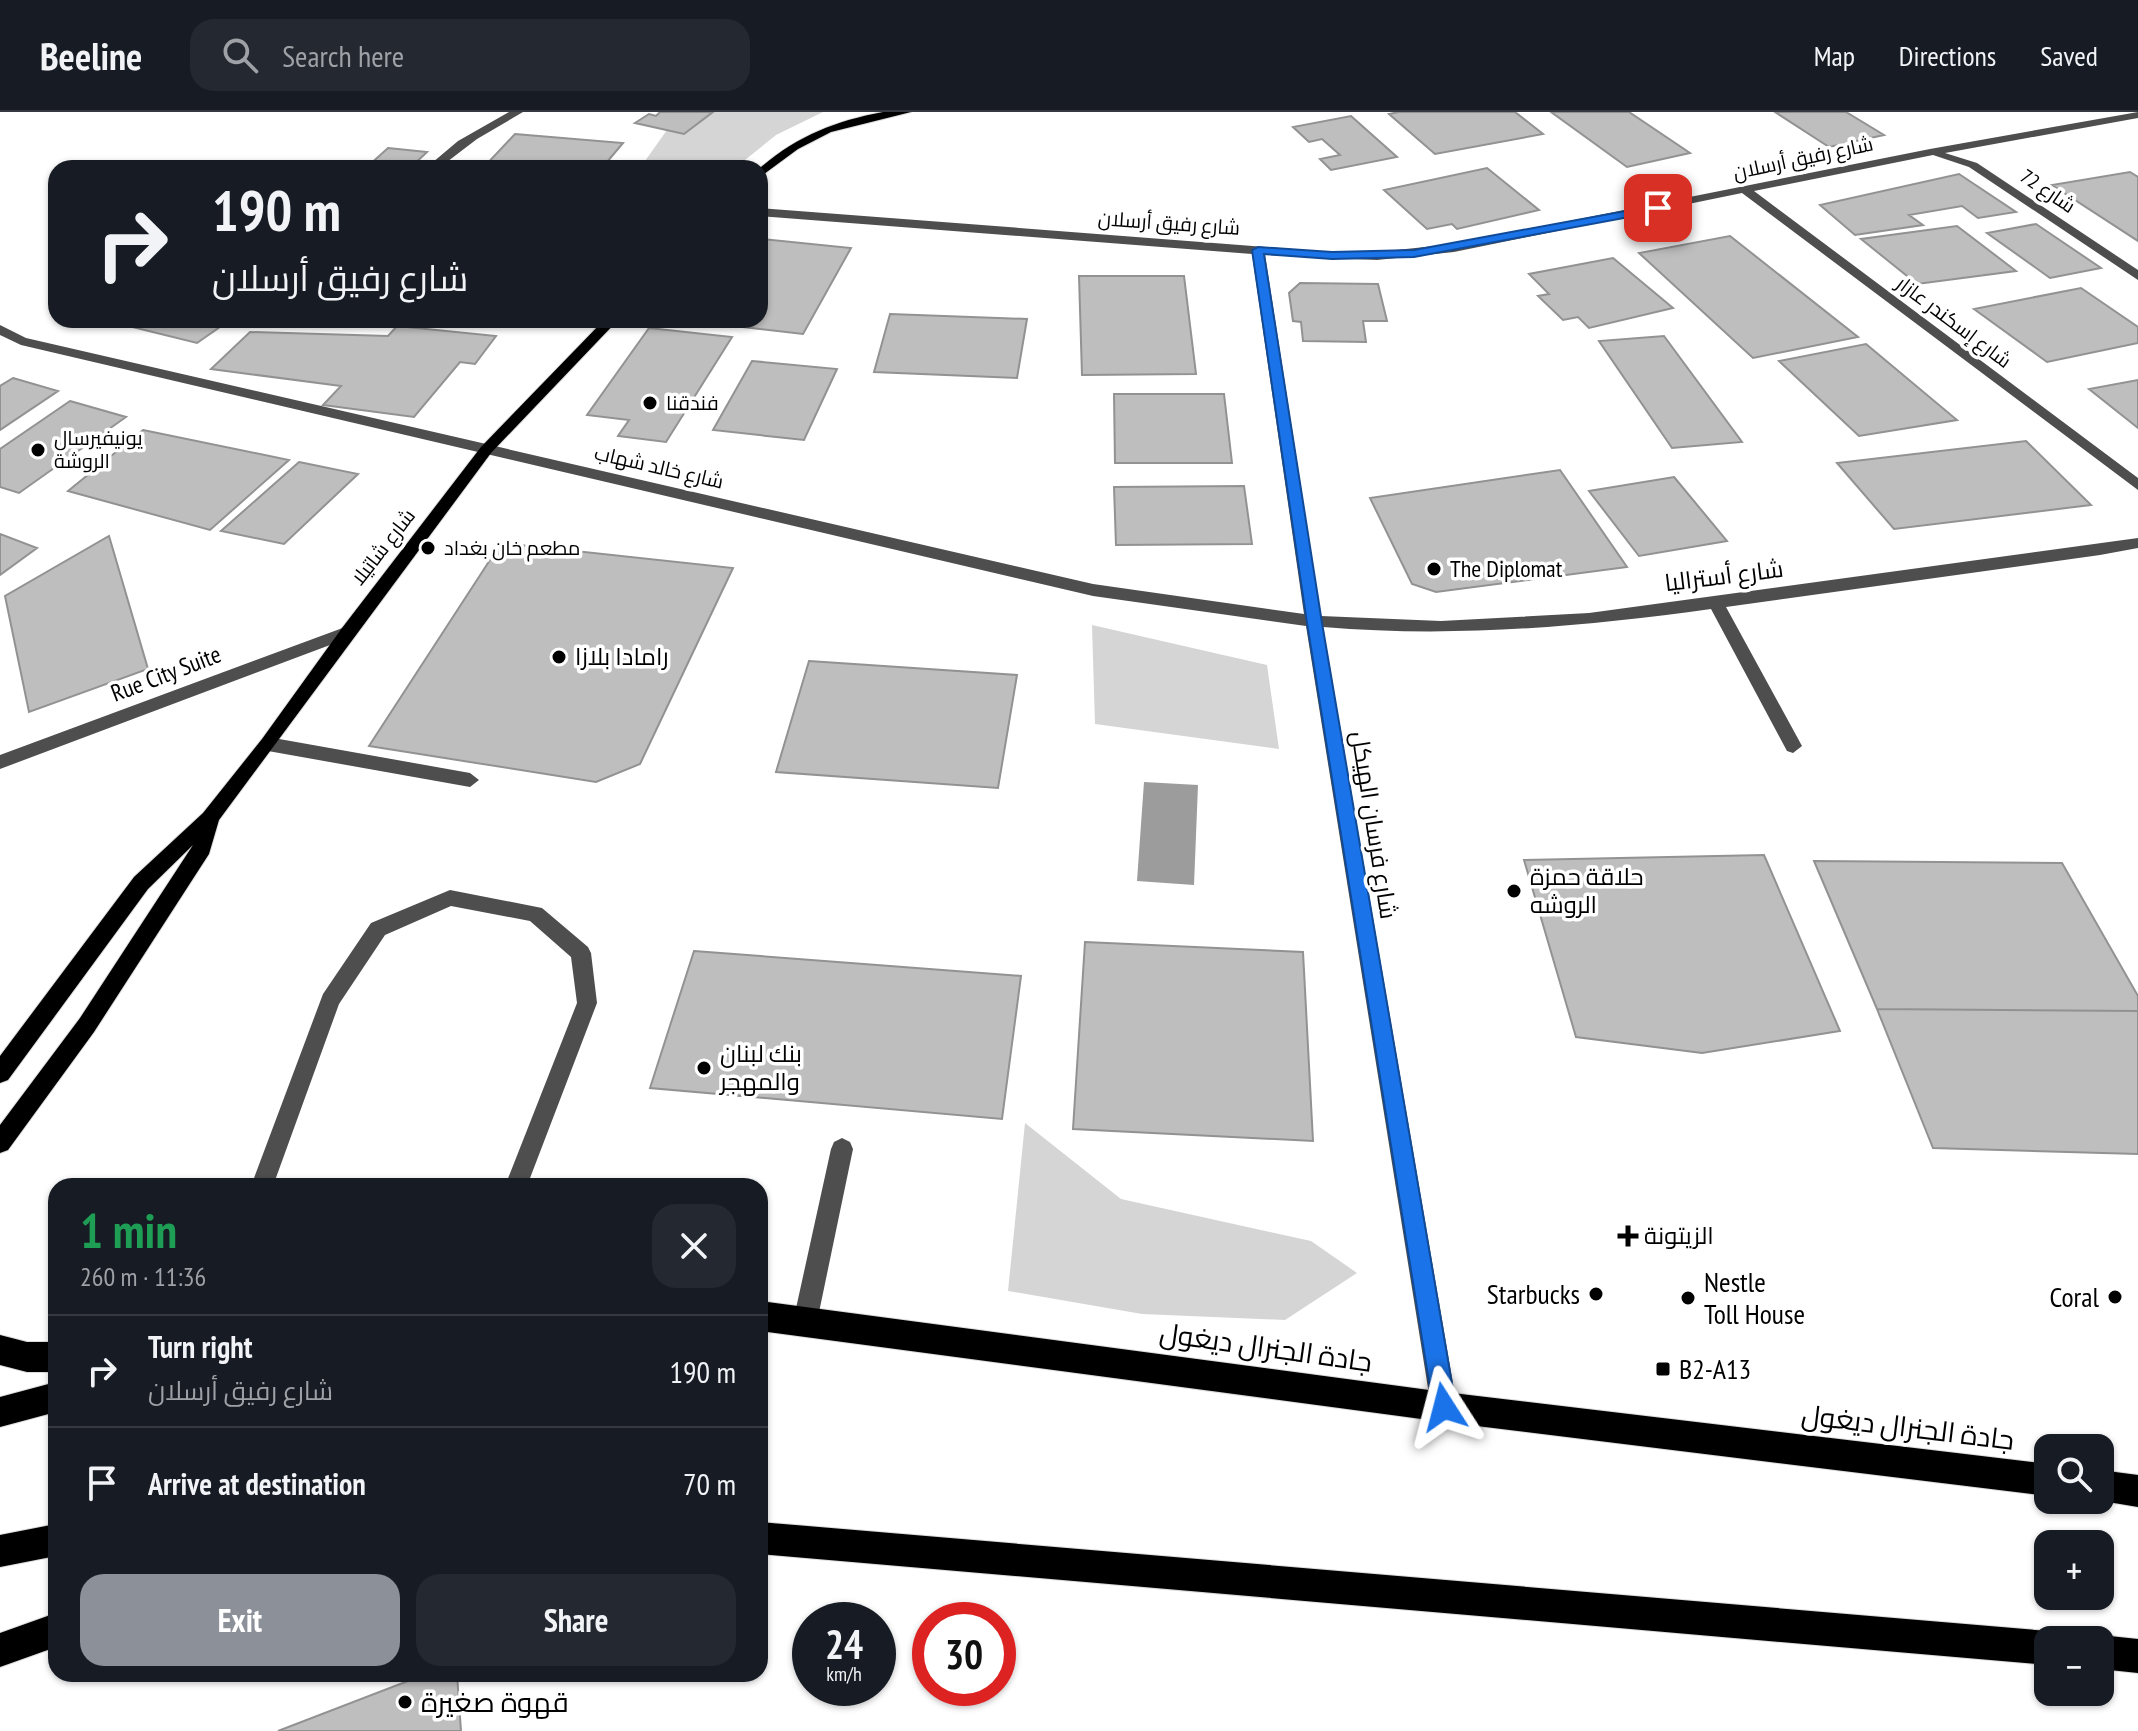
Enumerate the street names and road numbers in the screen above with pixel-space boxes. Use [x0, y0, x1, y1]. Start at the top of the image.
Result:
street label: شارع رفيق أرسلان [1731, 130, 1876, 186]
street label: شارع 72 [2015, 163, 2081, 220]
street label: شارع رفيق أرسلان [1097, 205, 1241, 242]
street label: شارع إسكندر عازار [1890, 270, 2017, 375]
street label: شارع خالد شهاب [592, 440, 726, 495]
street label: شارع شاتيلا [345, 504, 422, 591]
street label: شارع أستراليا [1663, 553, 1785, 599]
street label: Rue City Suite [106, 638, 225, 709]
street label: شارع فرسان الهيكل [1343, 729, 1405, 921]
street label: جادة الجنرال ديغول [1157, 1313, 1375, 1380]
street label: جادة الجنرال ديغول [1800, 1395, 2017, 1458]

